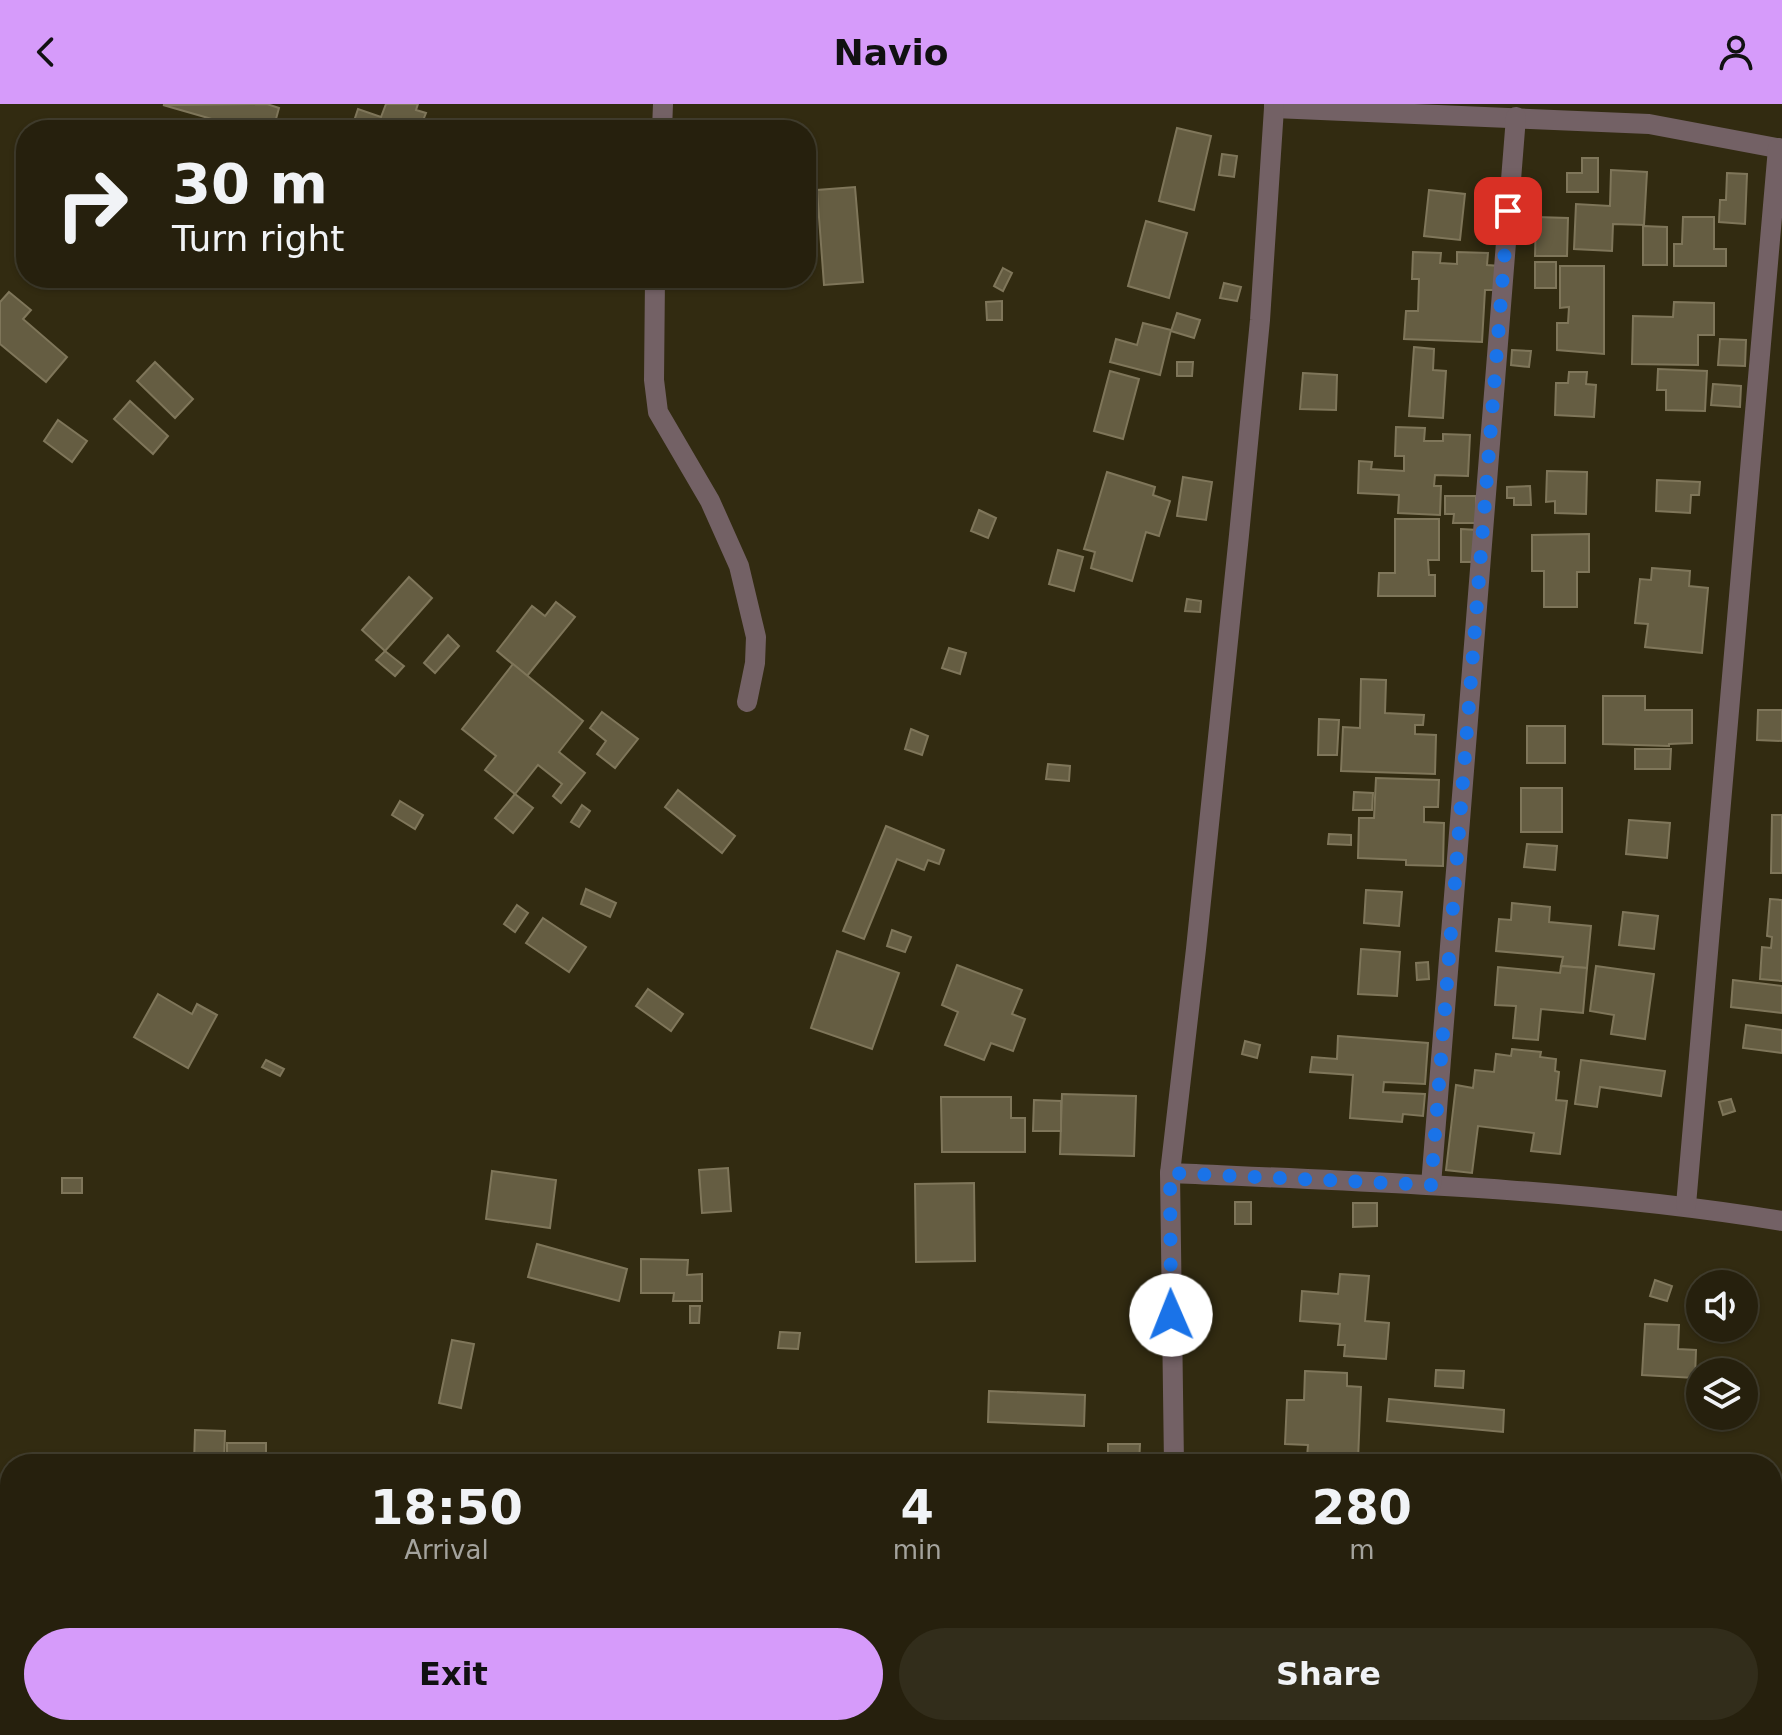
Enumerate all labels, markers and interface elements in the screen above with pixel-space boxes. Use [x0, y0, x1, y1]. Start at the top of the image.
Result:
icon: back [24, 30, 68, 74]
icon: person [1714, 30, 1758, 74]
text: Navio [834, 32, 948, 73]
text: 30 m [172, 151, 328, 216]
icon: right [40, 152, 144, 256]
pin [1474, 177, 1542, 245]
icon: arrive [1486, 189, 1530, 233]
text: Turn right [172, 218, 344, 259]
map controls [1686, 1270, 1758, 1430]
button: sound [1686, 1270, 1758, 1342]
position arrow [1129, 1273, 1213, 1357]
button: layers [1686, 1358, 1758, 1430]
text: 18:50 [370, 1479, 523, 1535]
text: 4 [901, 1479, 934, 1535]
text: 280 [1312, 1479, 1412, 1535]
text: Arrival [404, 1535, 489, 1565]
text: min [893, 1535, 942, 1565]
text: m [1349, 1535, 1375, 1565]
button: Exit [24, 1628, 883, 1720]
button: Share [899, 1628, 1758, 1720]

